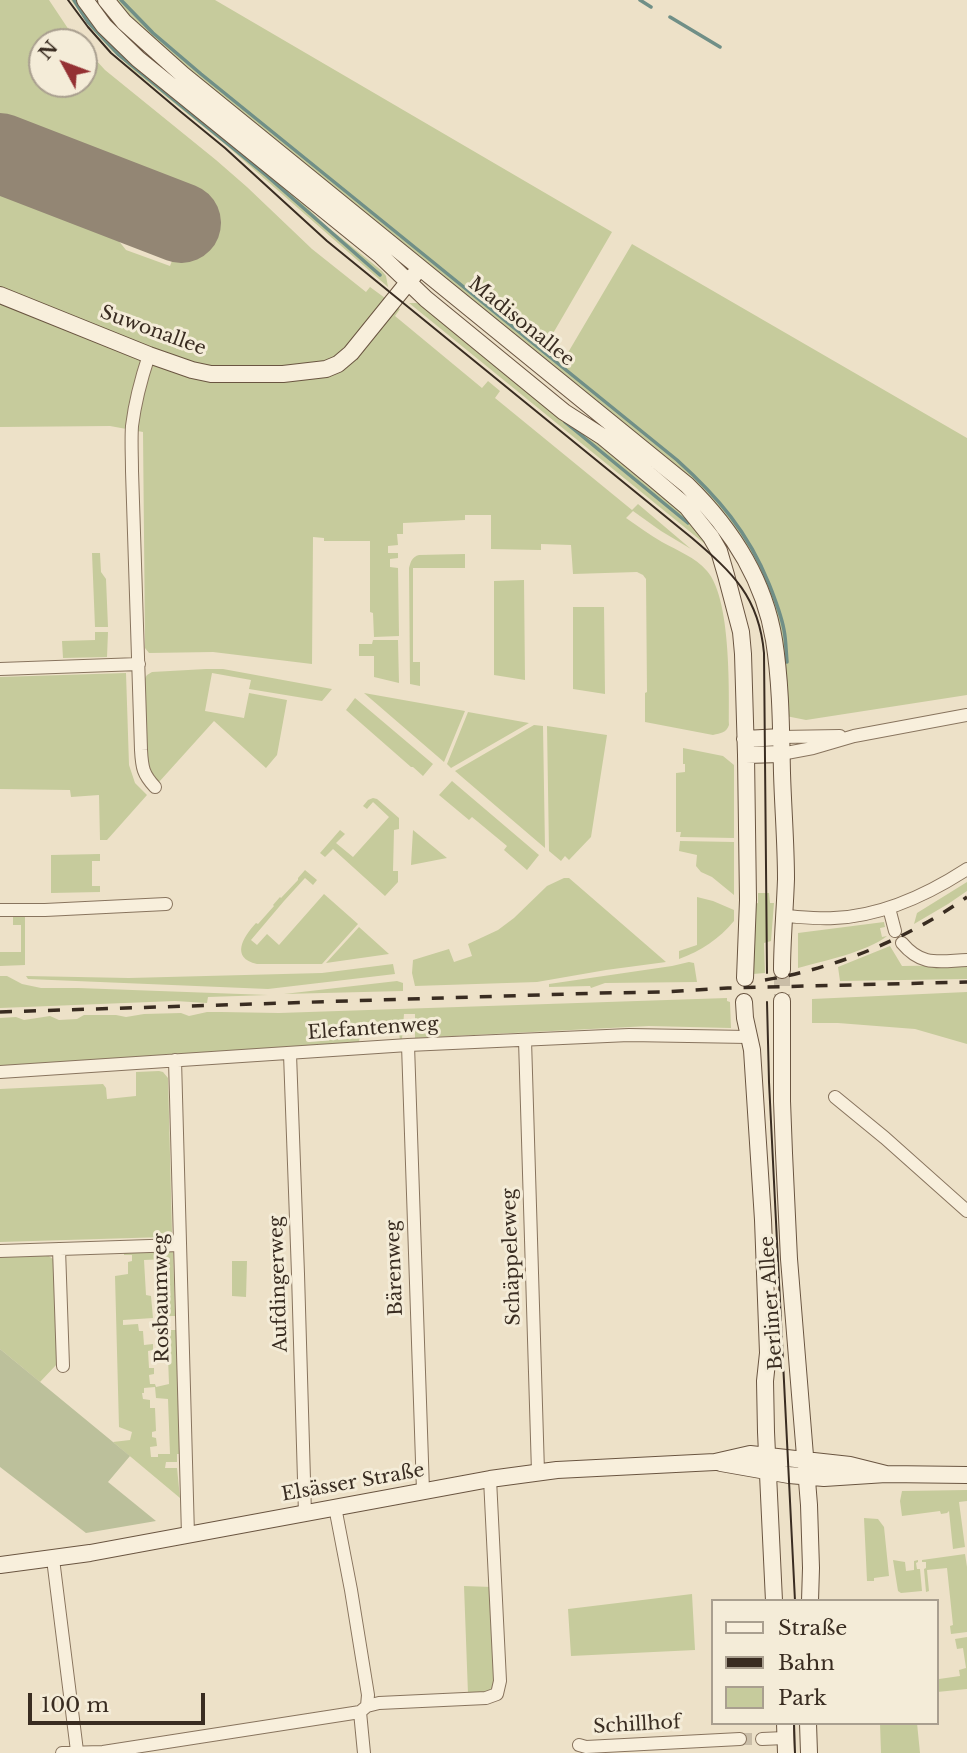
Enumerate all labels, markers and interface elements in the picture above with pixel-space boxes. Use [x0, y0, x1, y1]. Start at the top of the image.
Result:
north arrow [28, 28, 98, 98]
text: N [34, 36, 63, 64]
street label: Madisonallee [464, 272, 578, 372]
street label: Suwonallee [97, 301, 209, 361]
street label: Elefantenweg [307, 1013, 439, 1045]
street label: Schäppeleweg [498, 1188, 526, 1326]
street label: Aufdingerweg [265, 1215, 293, 1353]
street label: Bärenweg [382, 1220, 408, 1316]
street label: Rosbaumweg [149, 1233, 175, 1363]
street label: Berliner Allee [756, 1235, 788, 1371]
street label: Elsässer Straße [280, 1459, 426, 1507]
legend [712, 1599, 939, 1725]
text: Straße [778, 1615, 847, 1641]
text: Bahn [778, 1650, 835, 1676]
scale bar [32, 1680, 208, 1724]
text: Park [778, 1685, 827, 1711]
text: 100 m [41, 1692, 109, 1718]
street label: Schillhof [593, 1711, 681, 1739]

